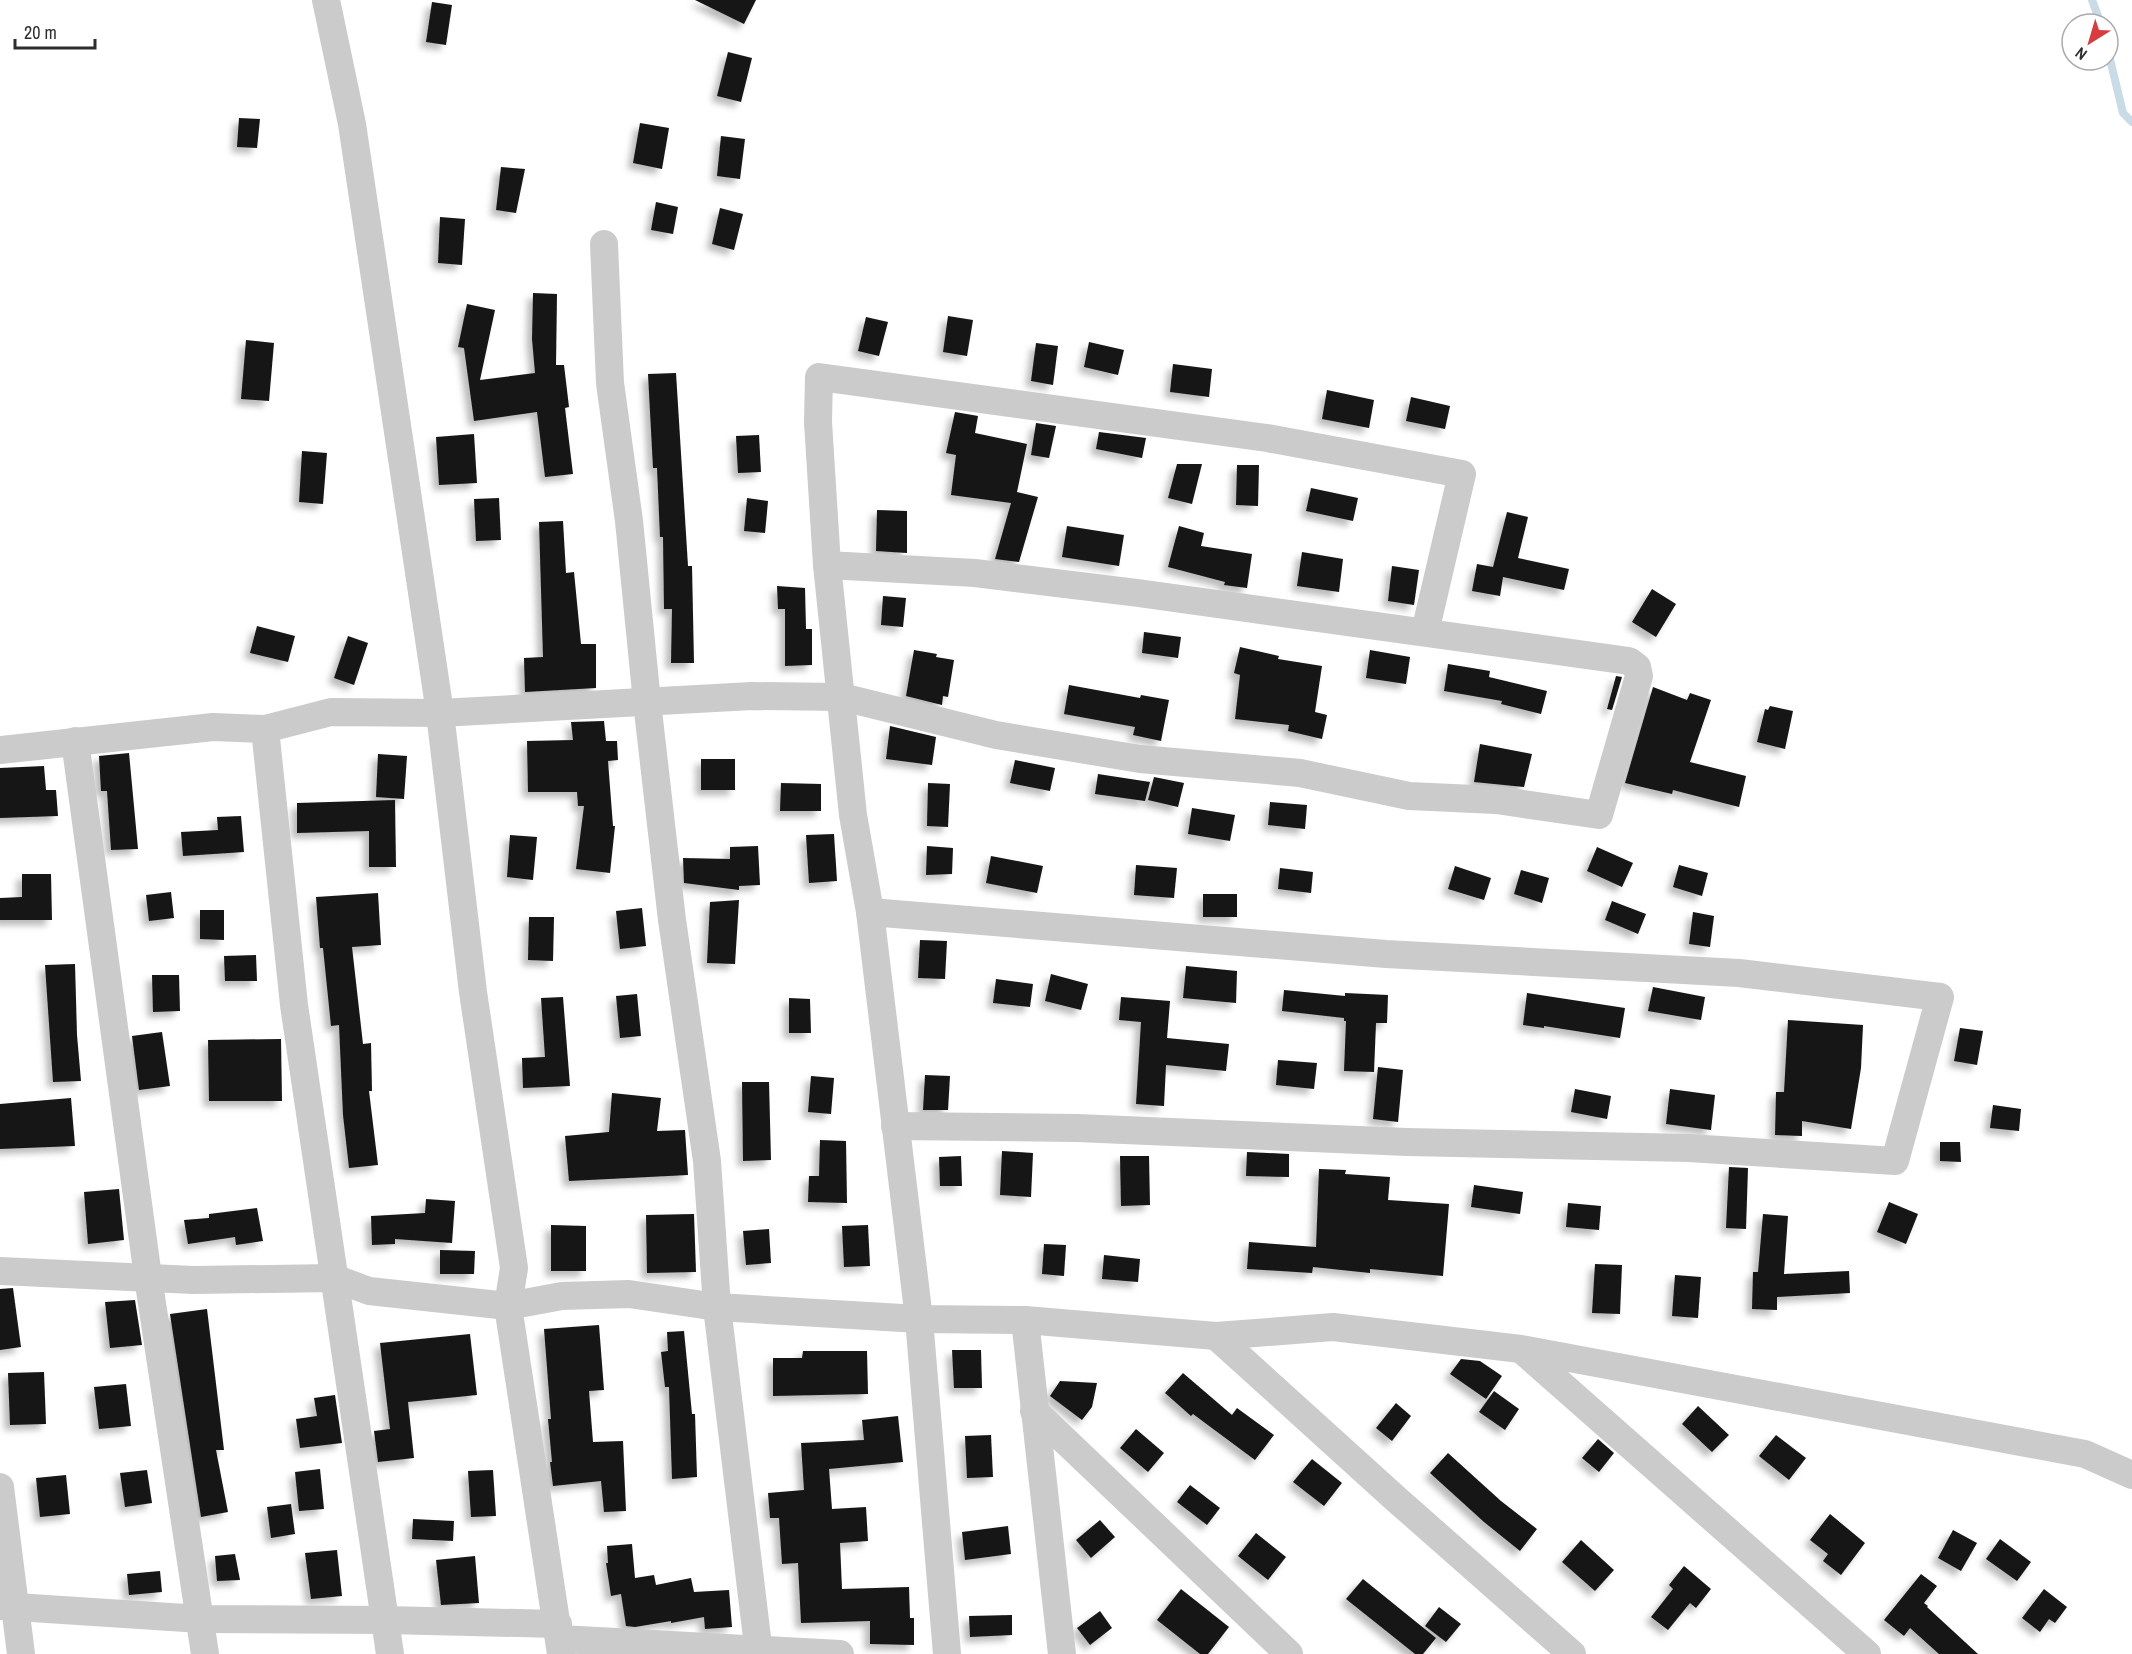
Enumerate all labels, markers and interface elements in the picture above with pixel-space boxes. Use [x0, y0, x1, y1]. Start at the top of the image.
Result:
scale bar [15, 12, 94, 50]
north arrow [2060, 12, 2120, 72]
text: 20 m [24, 20, 57, 45]
text: N [2071, 42, 2091, 66]

